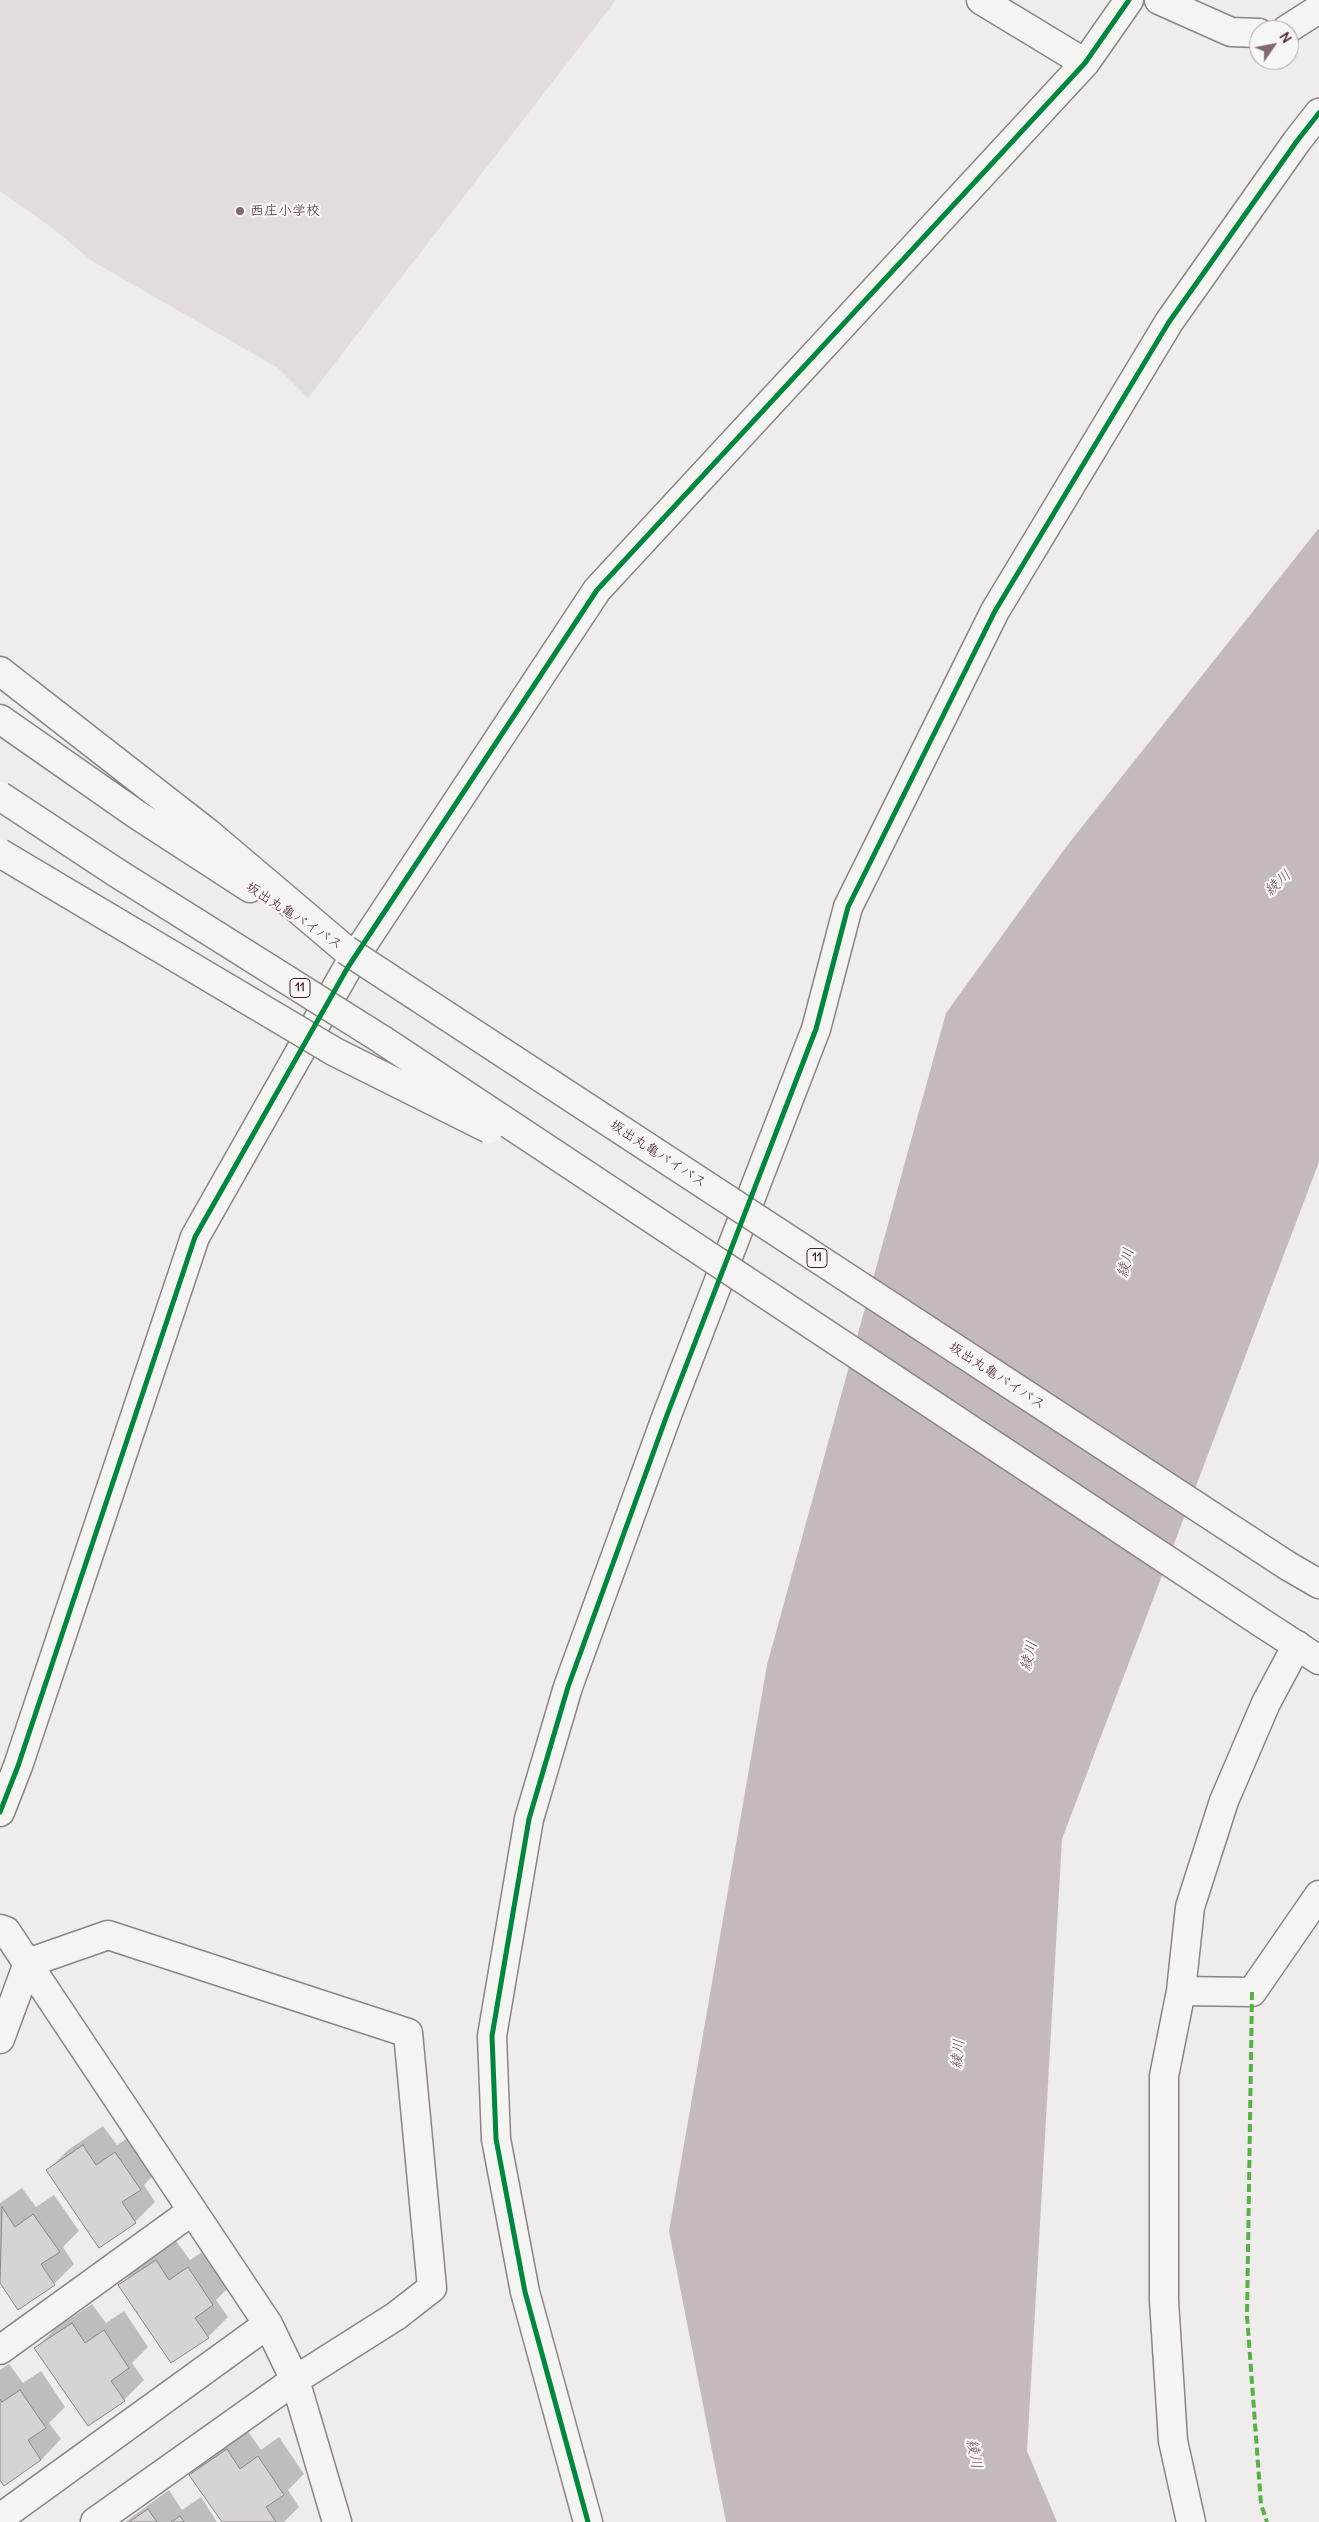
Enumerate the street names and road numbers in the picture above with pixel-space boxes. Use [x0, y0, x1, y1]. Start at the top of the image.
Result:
street label: 坂出丸亀バイパス [242, 878, 346, 954]
road number: 11 [290, 978, 310, 998]
street label: 坂出丸亀バイパス [606, 1116, 710, 1192]
road number: 11 [807, 1248, 827, 1268]
street label: 坂出丸亀バイパス [945, 1338, 1049, 1414]

